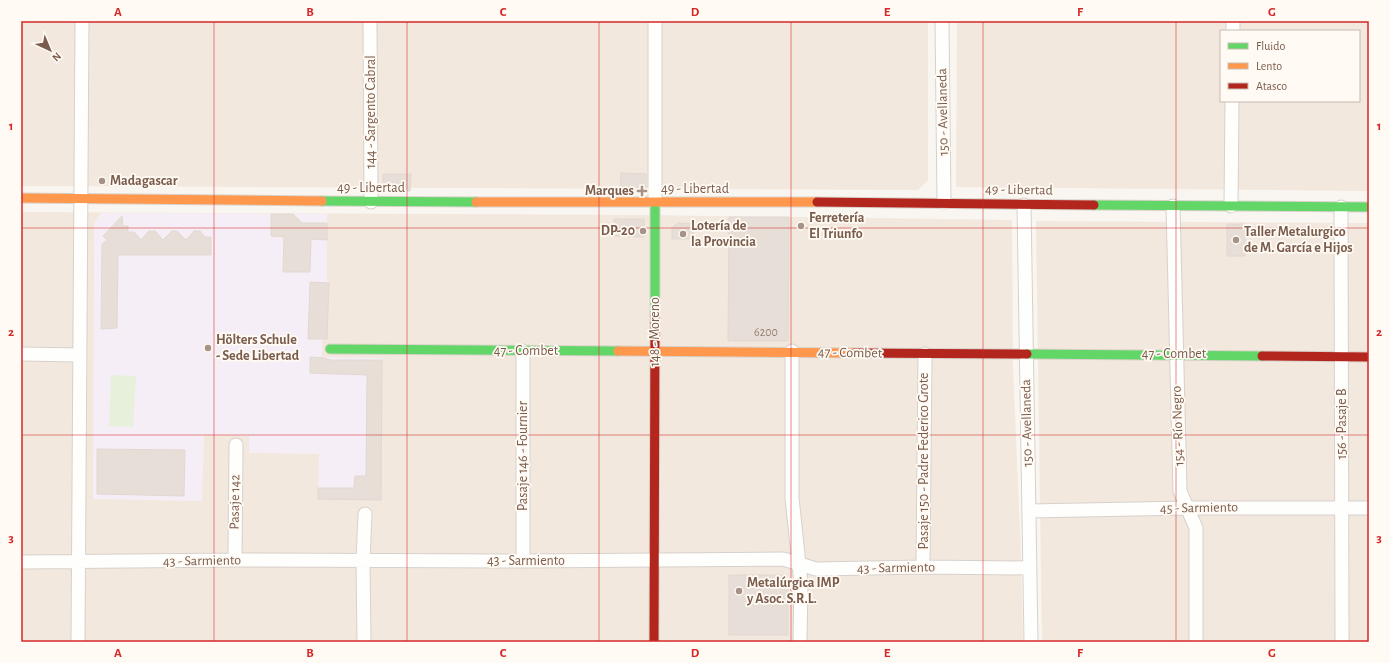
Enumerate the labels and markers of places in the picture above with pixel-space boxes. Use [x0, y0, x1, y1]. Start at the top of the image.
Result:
place label: Madagascar [110, 174, 178, 188]
marker: Madagascar [97, 176, 107, 186]
place label: Marques [585, 184, 634, 198]
marker: Marques [637, 186, 647, 196]
place label: Ferretería El Triunfo [809, 211, 865, 241]
place label: Lotería de la Provincia [691, 219, 756, 249]
marker: Ferretería El Triunfo [796, 221, 806, 231]
place label: DP-20 [601, 224, 635, 238]
place label: Taller Metalurgico de M. García e Hijos [1244, 225, 1353, 255]
marker: DP-20 [638, 226, 648, 236]
marker: Lotería de la Provincia [678, 229, 688, 239]
marker: Taller Metalurgico de M. García e Hijos [1231, 235, 1241, 245]
place label: Hölters Schule - Sede Libertad [216, 333, 300, 363]
marker: Hölters Schule - Sede Libertad [203, 343, 213, 353]
place label: Metalúrgica IMP y Asoc. S.R.L. [746, 576, 840, 606]
marker: Metalúrgica IMP y Asoc. S.R.L. [734, 586, 744, 596]

